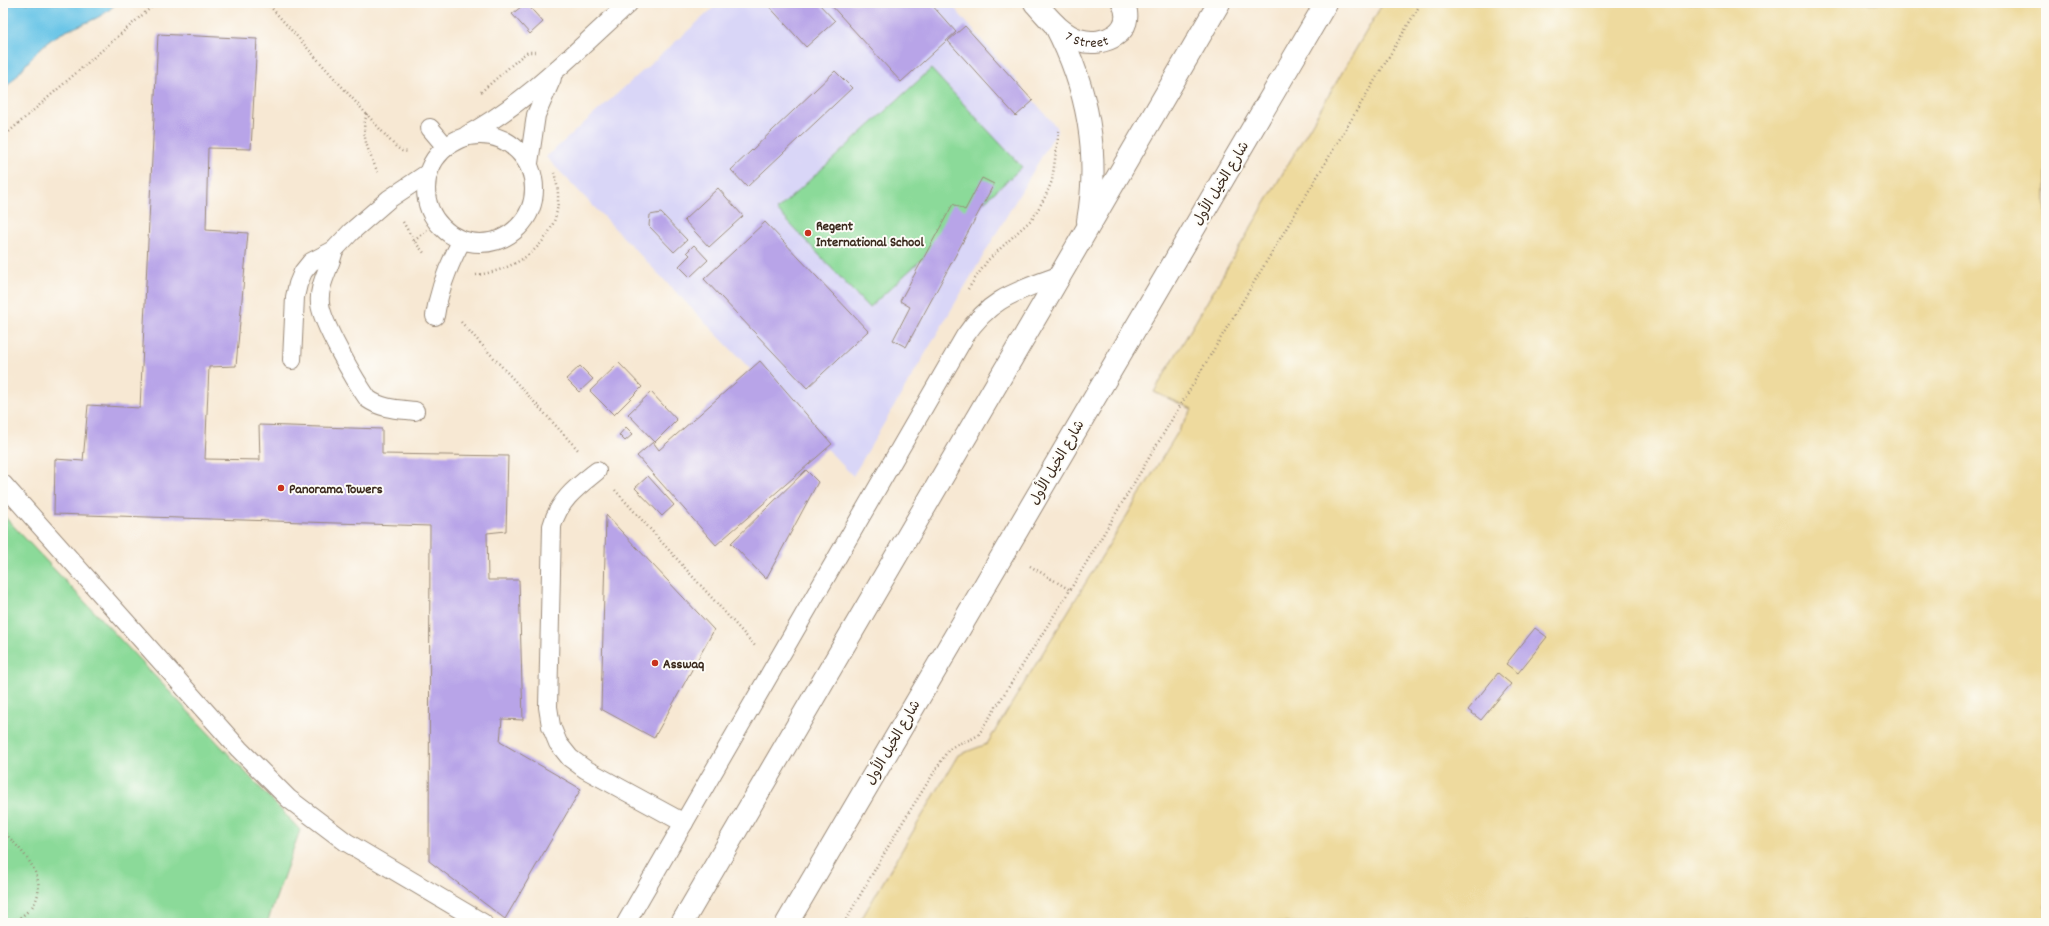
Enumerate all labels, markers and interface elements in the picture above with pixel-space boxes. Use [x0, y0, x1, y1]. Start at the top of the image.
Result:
street label: 7 Street [1061, 27, 1111, 54]
street label: شارع الخيل الأول [1188, 138, 1255, 230]
place label: Regent International School [816, 217, 925, 253]
marker: Regent International School [803, 228, 813, 238]
street label: شارع الخيل الأول [1024, 416, 1090, 509]
place label: Panorama Towers [289, 480, 383, 500]
marker: Panorama Towers [276, 483, 286, 493]
place label: Asswaq [663, 655, 704, 675]
marker: Asswaq [650, 658, 660, 668]
street label: شارع الخيل الأول [860, 696, 926, 789]

